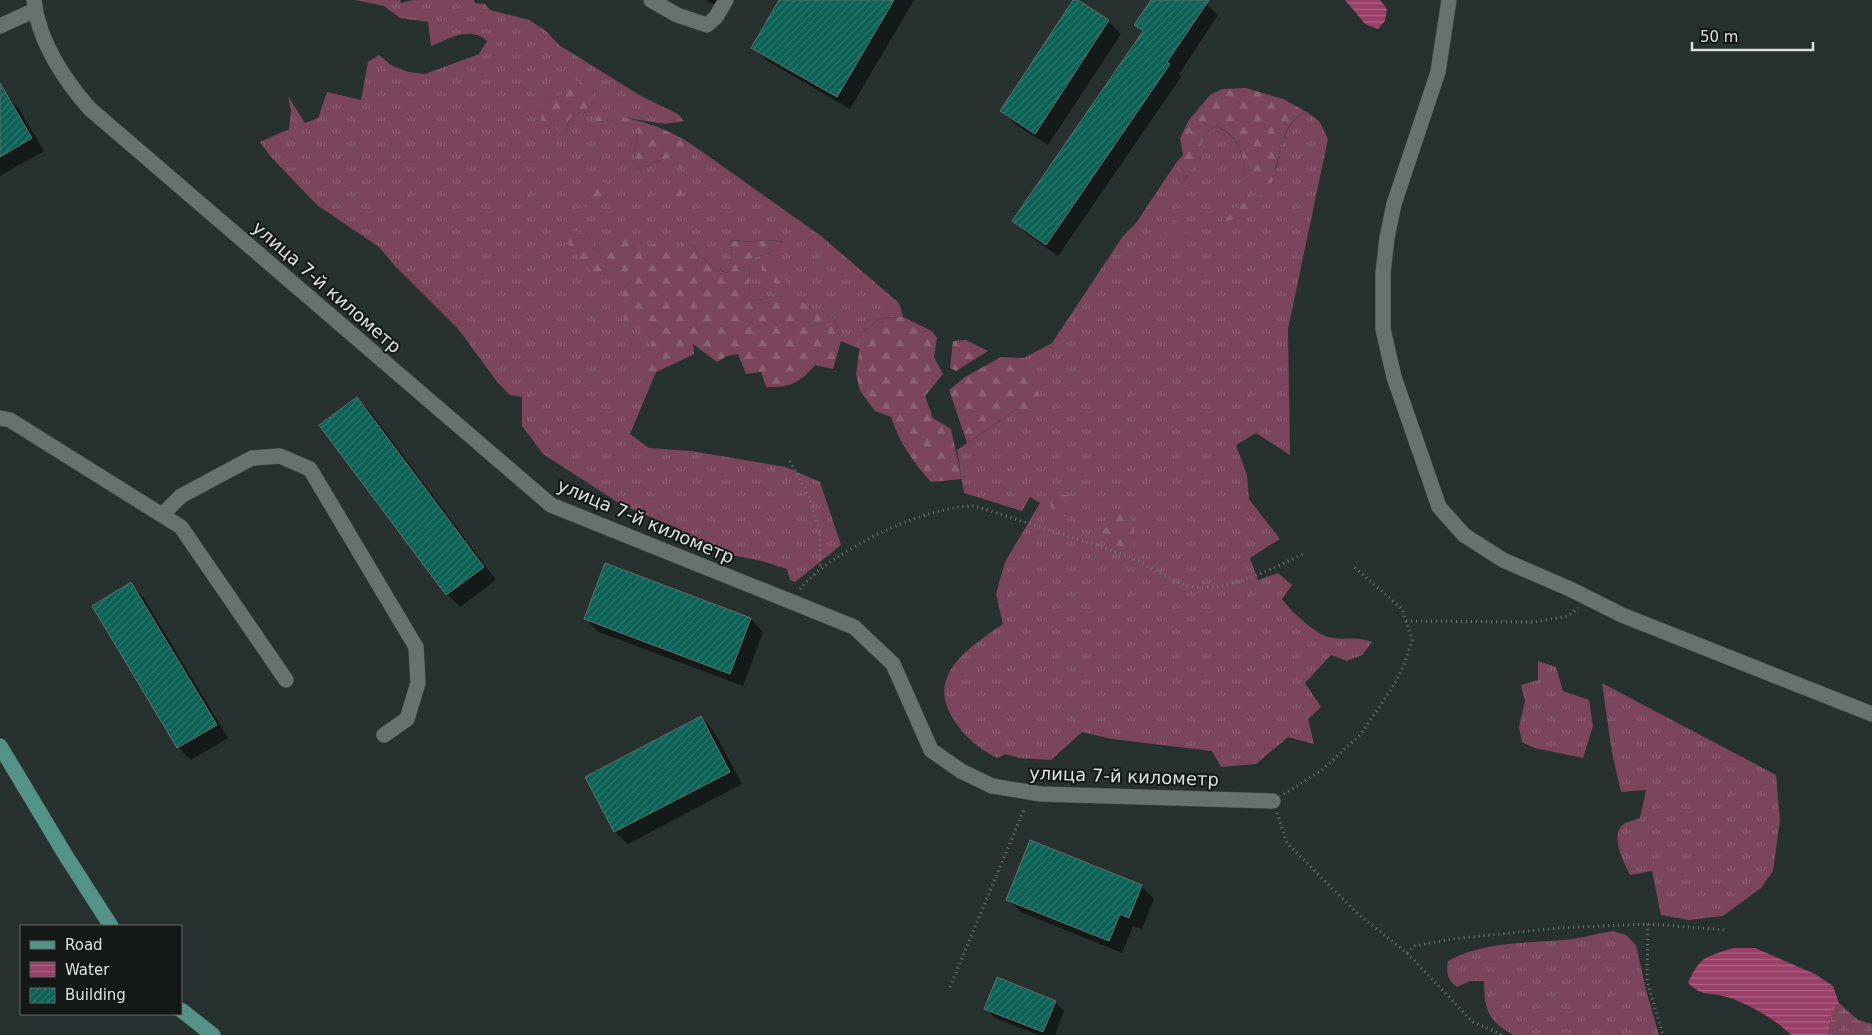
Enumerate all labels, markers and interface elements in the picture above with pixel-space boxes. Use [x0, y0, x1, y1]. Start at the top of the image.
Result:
scale bar [1692, 20, 1813, 52]
text: 50 m [1700, 28, 1738, 46]
street label: улица 7-й километр [248, 217, 406, 357]
street label: улица 7-й километр [554, 474, 738, 568]
street label: улица 7-й километр [1029, 762, 1219, 790]
legend [20, 925, 182, 1015]
text: Road [65, 936, 103, 954]
text: Water [65, 961, 110, 979]
text: Building [65, 986, 126, 1004]

